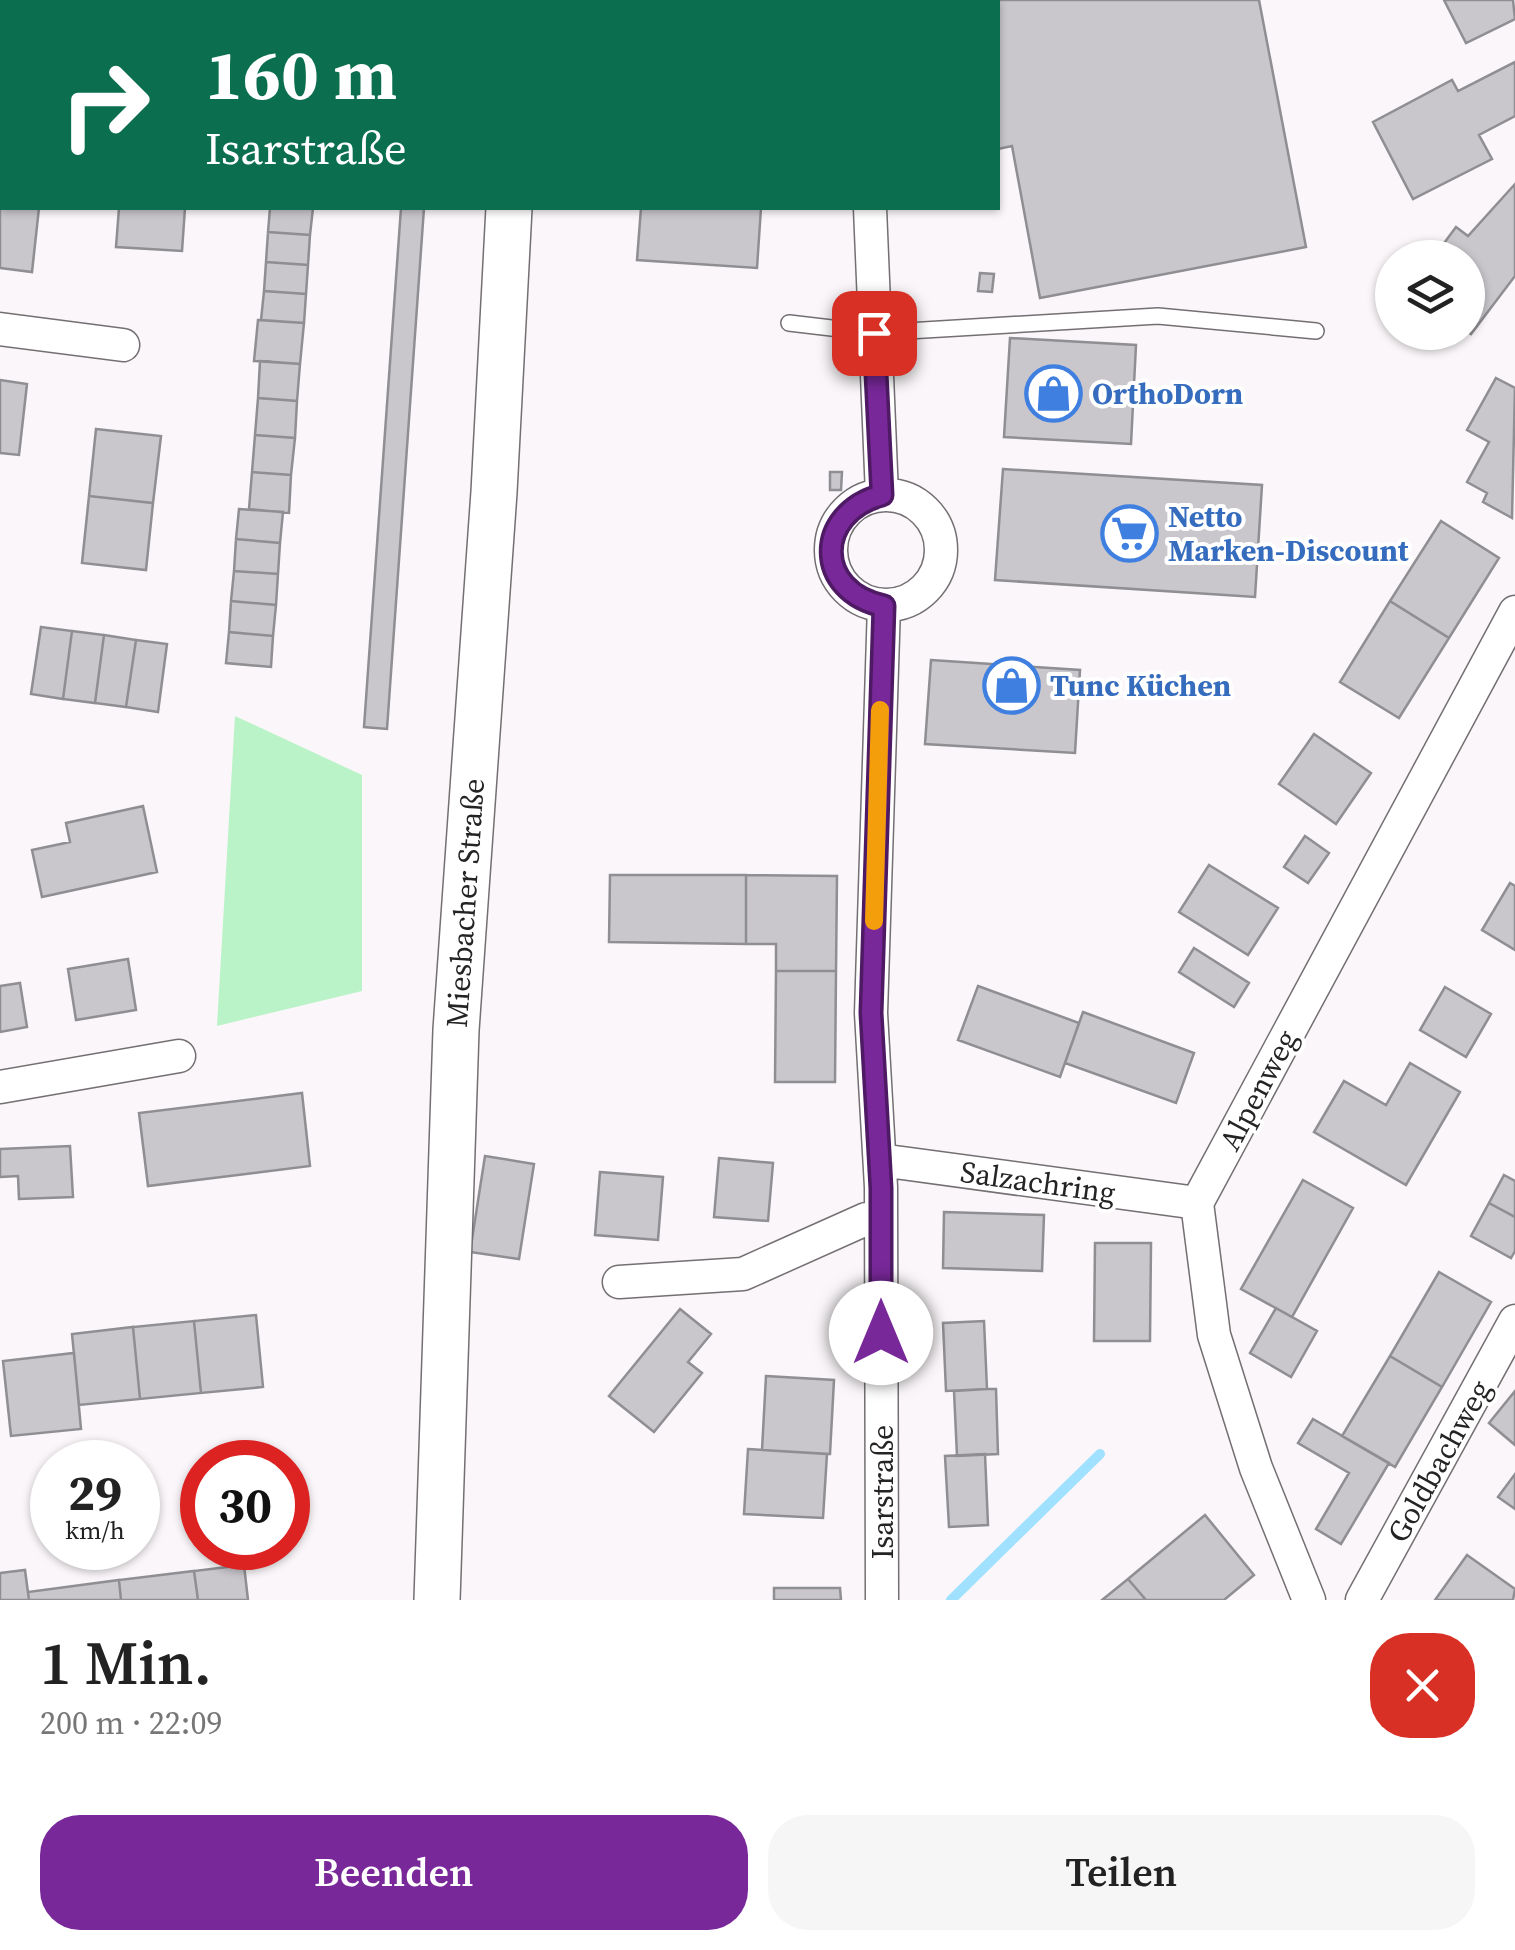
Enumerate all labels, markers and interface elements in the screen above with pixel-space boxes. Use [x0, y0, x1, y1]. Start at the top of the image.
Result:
text: 160 m [205, 26, 397, 122]
icon: right [40, 40, 170, 170]
text: Isarstraße [205, 117, 407, 179]
map controls [1375, 240, 1485, 350]
button: layers [1375, 240, 1485, 350]
pin [832, 291, 917, 376]
icon: arrive [847, 306, 902, 361]
shop icon: OrthoDorn [1023, 363, 1083, 423]
place label: OrthoDorn [1092, 373, 1243, 414]
place label: Netto Marken-Discount [1168, 496, 1409, 571]
supermarket icon: Netto Marken-Discount [1099, 503, 1159, 563]
shop icon: Tunc Küchen [981, 655, 1041, 715]
place label: Tunc Küchen [1050, 665, 1231, 706]
street label: Miesbacher Straße [436, 777, 494, 1029]
street label: Alpenweg [1209, 1022, 1307, 1158]
street label: Salzachring [958, 1151, 1118, 1213]
position arrow [829, 1281, 933, 1385]
street label: Goldbachweg [1377, 1372, 1501, 1550]
street label: Isarstraße [862, 1425, 903, 1559]
speed limit sign: 30 [180, 1440, 310, 1570]
text: 29 [68, 1458, 122, 1527]
text: km/h [65, 1513, 125, 1547]
text: 1 Min. [40, 1622, 212, 1704]
button: close [1370, 1633, 1475, 1738]
text: 200 m · 22:09 [40, 1701, 222, 1745]
button: Beenden [40, 1815, 748, 1930]
button: Teilen [768, 1815, 1475, 1930]

